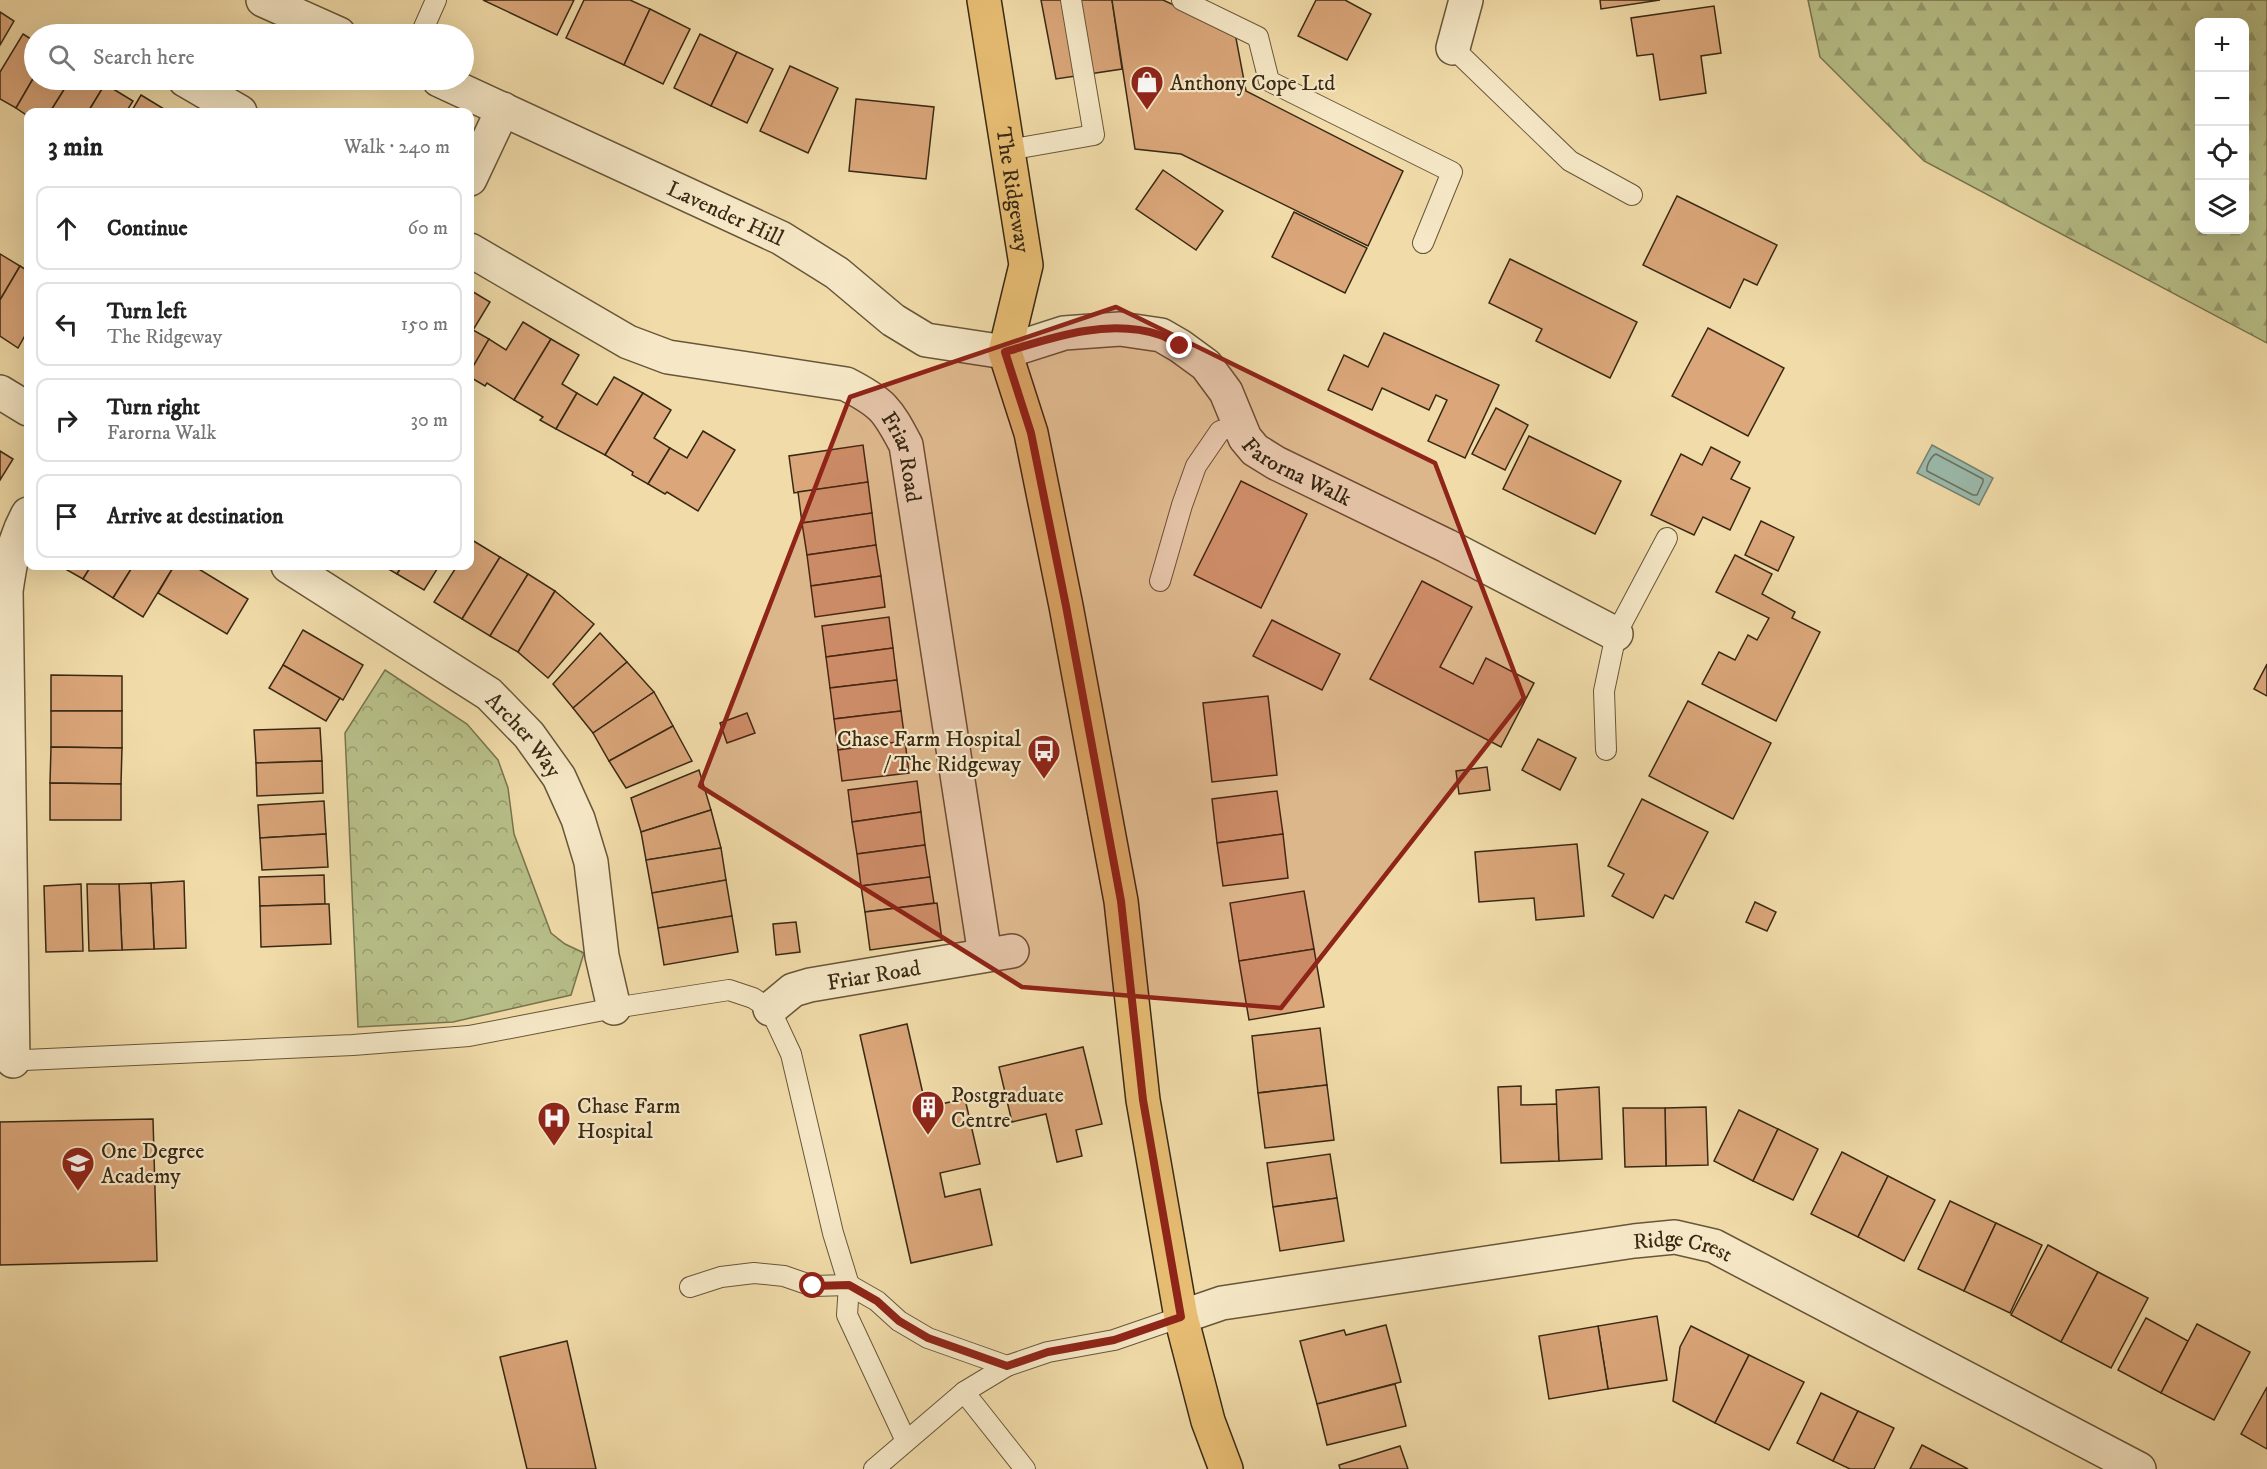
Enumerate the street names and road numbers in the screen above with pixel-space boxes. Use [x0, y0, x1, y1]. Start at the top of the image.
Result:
street label: The Ridgeway [989, 125, 1036, 255]
street label: Lavender Hill [663, 175, 788, 253]
street label: Friar Road [875, 407, 927, 504]
street label: Farorna Walk [1235, 432, 1356, 513]
street label: Archer Way [480, 687, 567, 783]
street label: Friar Road [825, 955, 922, 997]
street label: Ridge Crest [1632, 1225, 1737, 1269]

